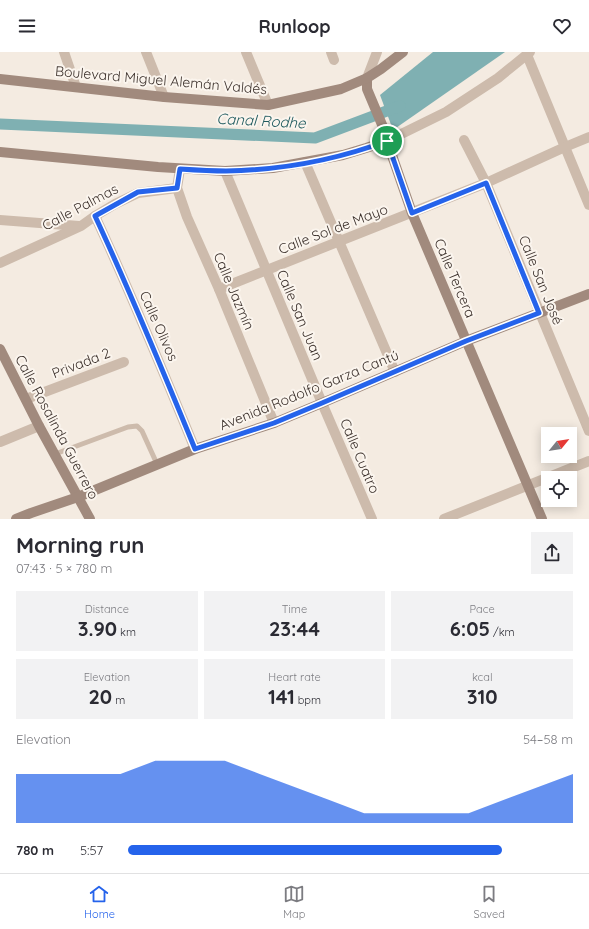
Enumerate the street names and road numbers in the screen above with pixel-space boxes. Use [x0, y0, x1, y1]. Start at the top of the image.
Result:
street label: Boulevard Miguel Alemán Valdés [54, 62, 268, 98]
street label: Calle Palmas [39, 179, 121, 235]
street label: Calle Sol de Mayo [276, 200, 390, 258]
street label: Calle San José [515, 233, 567, 327]
street label: Calle Tercera [430, 236, 480, 320]
street label: Calle Jazmín [210, 249, 258, 333]
street label: Calle San Juan [273, 267, 327, 363]
street label: Calle Olivos [136, 288, 182, 364]
street label: Privada 2 [49, 344, 113, 382]
street label: Avenida Rodolfo Garza Cantú [217, 346, 401, 434]
street label: Calle Rosalinda Guerrero [11, 352, 103, 502]
street label: Calle Cuatro [336, 416, 384, 496]

